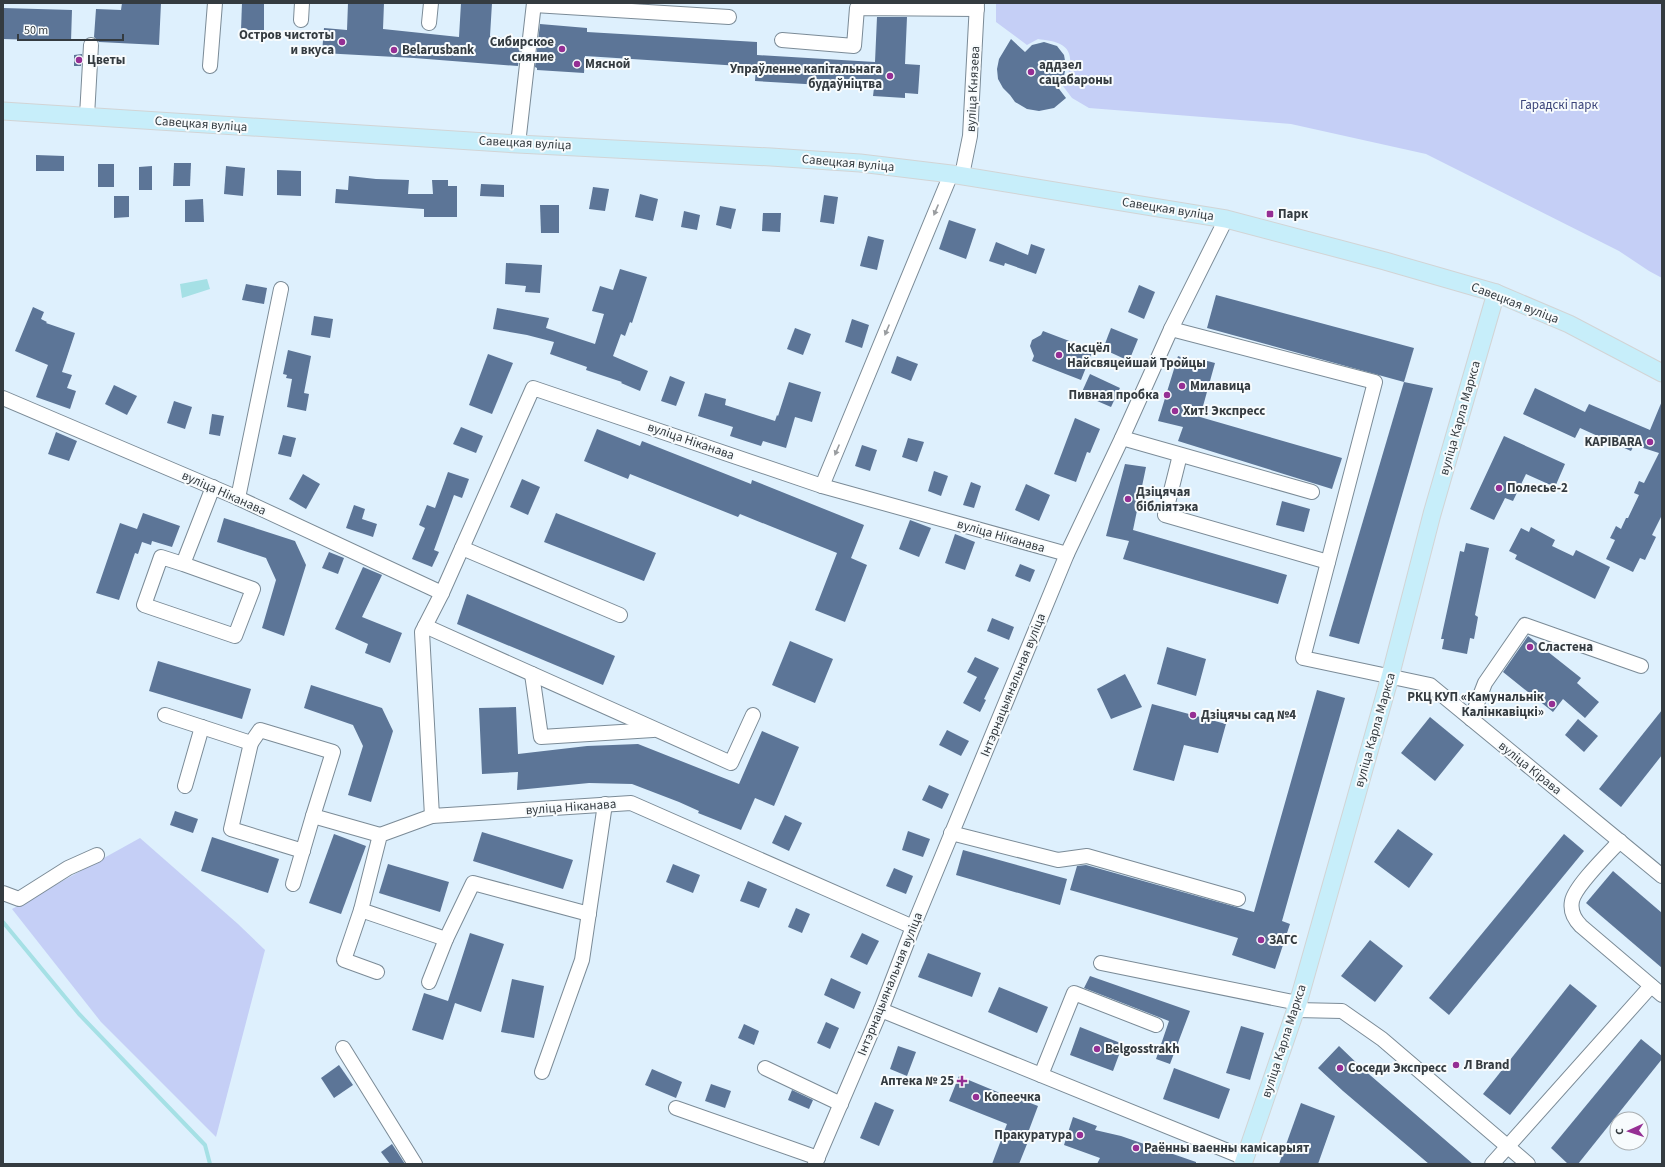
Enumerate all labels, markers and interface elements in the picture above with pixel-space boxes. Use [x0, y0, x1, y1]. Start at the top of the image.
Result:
scale bar [18, 16, 123, 42]
text: 50 m [24, 22, 48, 39]
place label: Остров чистоты и вкуса [239, 26, 334, 59]
place label: Сибирское сияние [490, 33, 554, 66]
marker: Остров чистоты и вкуса [337, 37, 347, 47]
place label: Belarusbank [402, 41, 475, 59]
marker: Сибирское сияние [557, 44, 567, 54]
marker: Belarusbank [389, 45, 399, 55]
street label: вуліца Князева [962, 46, 984, 132]
place label: Цветы [87, 51, 125, 69]
marker: Цветы [74, 55, 84, 65]
place label: Мясной [585, 55, 630, 73]
place label: аддзел сацабароны [1039, 56, 1112, 89]
marker: Мясной [572, 59, 582, 69]
place label: Упраўленне капітальнага будаўніцтва [730, 60, 882, 93]
marker: аддзел сацабароны [1026, 67, 1036, 77]
marker: Упраўленне капітальнага будаўніцтва [885, 71, 895, 81]
park label: Гарадскі парк [1520, 96, 1599, 114]
street label: Савецкая вуліца [154, 112, 248, 136]
street label: Савецкая вуліца [478, 132, 572, 154]
street label: Савецкая вуліца [801, 150, 895, 176]
street label: Савецкая вуліца [1121, 193, 1215, 225]
one-way arrow [933, 204, 939, 216]
place label: Парк [1278, 205, 1309, 223]
marker: Парк [1265, 209, 1275, 219]
street label: Савецкая вуліца [1468, 278, 1562, 328]
one-way arrow [883, 324, 889, 336]
place label: Касцёл Найсвяцейшай Тройцы [1067, 339, 1206, 372]
marker: Касцёл Найсвяцейшай Тройцы [1054, 350, 1064, 360]
street label: вуліца Карла Маркса [1435, 359, 1485, 477]
place label: Милавица [1190, 377, 1251, 395]
marker: Милавица [1177, 381, 1187, 391]
place label: Пивная пробка [1069, 386, 1159, 404]
marker: Пивная пробка [1162, 390, 1172, 400]
place label: Хит! Экспресс [1183, 402, 1265, 420]
marker: Хит! Экспресс [1170, 406, 1180, 416]
street label: вуліца Ніканава [645, 418, 737, 464]
place label: KAPIBARA [1584, 433, 1643, 451]
marker: KAPIBARA [1645, 437, 1655, 447]
one-way arrow [834, 444, 840, 455]
street label: вуліца Ніканава [179, 466, 269, 520]
place label: Полесье-2 [1507, 479, 1568, 497]
place label: Дзіцячая бібліятэка [1136, 483, 1199, 516]
marker: Полесье-2 [1494, 483, 1504, 493]
marker: Дзіцячая бібліятэка [1123, 494, 1133, 504]
street label: вуліца Ніканава [955, 515, 1047, 557]
street label: Інтэрнацыянальная вуліца [976, 611, 1050, 759]
place label: Сластена [1538, 638, 1593, 656]
marker: Сластена [1525, 642, 1535, 652]
street label: вуліца Карла Маркса [1350, 671, 1400, 789]
place label: РКЦ КУП «Камунальнік Калінкавіцкі» [1407, 688, 1545, 721]
marker: РКЦ КУП «Камунальнік Калінкавіцкі» [1547, 699, 1557, 709]
place label: Дзіцячы сад №4 [1201, 706, 1296, 724]
marker: Дзіцячы сад №4 [1188, 710, 1198, 720]
street label: вуліца Кірава [1495, 737, 1565, 799]
street label: вуліца Ніканава [525, 795, 617, 819]
street label: Інтэрнацыянальная вуліца [853, 910, 927, 1058]
place label: ЗАГС [1269, 931, 1298, 949]
marker: ЗАГС [1256, 935, 1266, 945]
street label: вуліца Карла Маркса [1257, 982, 1311, 1100]
place label: Belgosstrakh [1105, 1040, 1180, 1058]
marker: Belgosstrakh [1092, 1044, 1102, 1054]
place label: Л Brand [1463, 1056, 1510, 1074]
place label: Соседи Экспресс [1348, 1059, 1447, 1077]
marker: Л Brand [1451, 1060, 1461, 1070]
marker: Соседи Экспресс [1335, 1063, 1345, 1073]
place label: Аптека № 25 [880, 1072, 954, 1090]
marker: Аптека № 25 [957, 1076, 967, 1086]
place label: Копеечка [984, 1088, 1041, 1106]
marker: Копеечка [971, 1092, 981, 1102]
north arrow [1609, 1111, 1649, 1151]
place label: Пракуратура [994, 1126, 1072, 1144]
text: С [1612, 1127, 1627, 1135]
marker: Пракуратура [1075, 1130, 1085, 1140]
place label: Раённы ваенны камісарыят [1144, 1139, 1310, 1157]
marker: Раённы ваенны камісарыят [1131, 1143, 1141, 1153]

